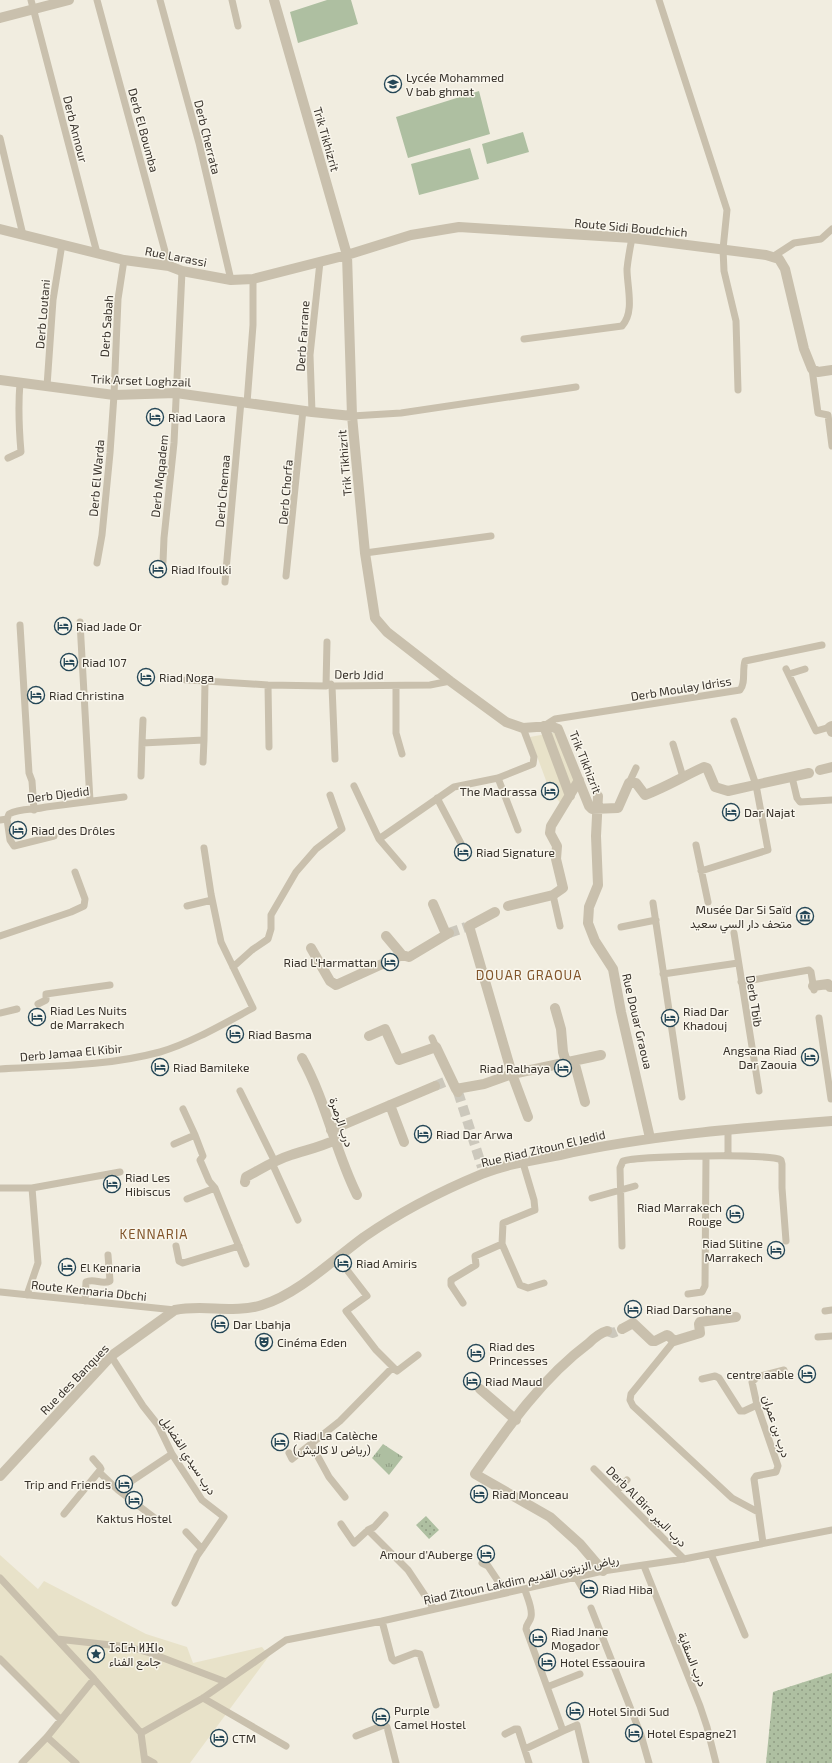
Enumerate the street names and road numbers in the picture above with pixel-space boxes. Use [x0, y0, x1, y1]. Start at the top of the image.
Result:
street label: Derb El Boumba [126, 86, 162, 174]
street label: Derb Annour [61, 94, 91, 164]
street label: Derb Cherrata [192, 98, 224, 176]
street label: Trik Tikhizrit [311, 105, 343, 173]
street label: Route Sidi Boudchich [574, 215, 688, 239]
street label: Rue Larassi [144, 243, 208, 269]
street label: Derb Loutani [32, 279, 52, 349]
street label: Derb Sabah [97, 294, 115, 358]
street label: Derb Farrane [293, 300, 311, 372]
street label: Trik Arset Loghzail [91, 371, 192, 389]
street label: Trik Tikhizrit [334, 429, 354, 497]
street label: Derb Mqqadem [148, 434, 170, 518]
street label: Derb El Warda [86, 439, 106, 517]
street label: Derb Chemaa [212, 454, 232, 528]
street label: Derb Chorfa [275, 459, 295, 525]
street label: Derb Jdid [334, 667, 384, 681]
street label: Derb Moulay Idriss [630, 673, 732, 703]
street label: Trik Tikhizrit [567, 729, 605, 796]
street label: Derb Djedid [26, 783, 90, 806]
street label: Rue Douar Graoua [620, 972, 656, 1070]
street label: Derb Tbib [744, 974, 766, 1028]
street label: Derb Jamaa El Kibir [19, 1041, 123, 1063]
street label: درب الرصرة [325, 1095, 357, 1149]
street label: Rue Riad Zitoun El Jedid [479, 1127, 607, 1169]
street label: Route Kennaria Dbchi [30, 1277, 148, 1303]
street label: Rue des Banques [37, 1341, 111, 1417]
street label: درب بن عمران [758, 1393, 794, 1460]
street label: درب سيدي الفضايل [155, 1413, 220, 1499]
street label: Derb Al Bire درب البير [602, 1463, 690, 1551]
street label: Riad Zitoun Lakdim رياض الزيتون القديم [422, 1551, 620, 1609]
street label: درب السقاية [674, 1630, 710, 1689]

